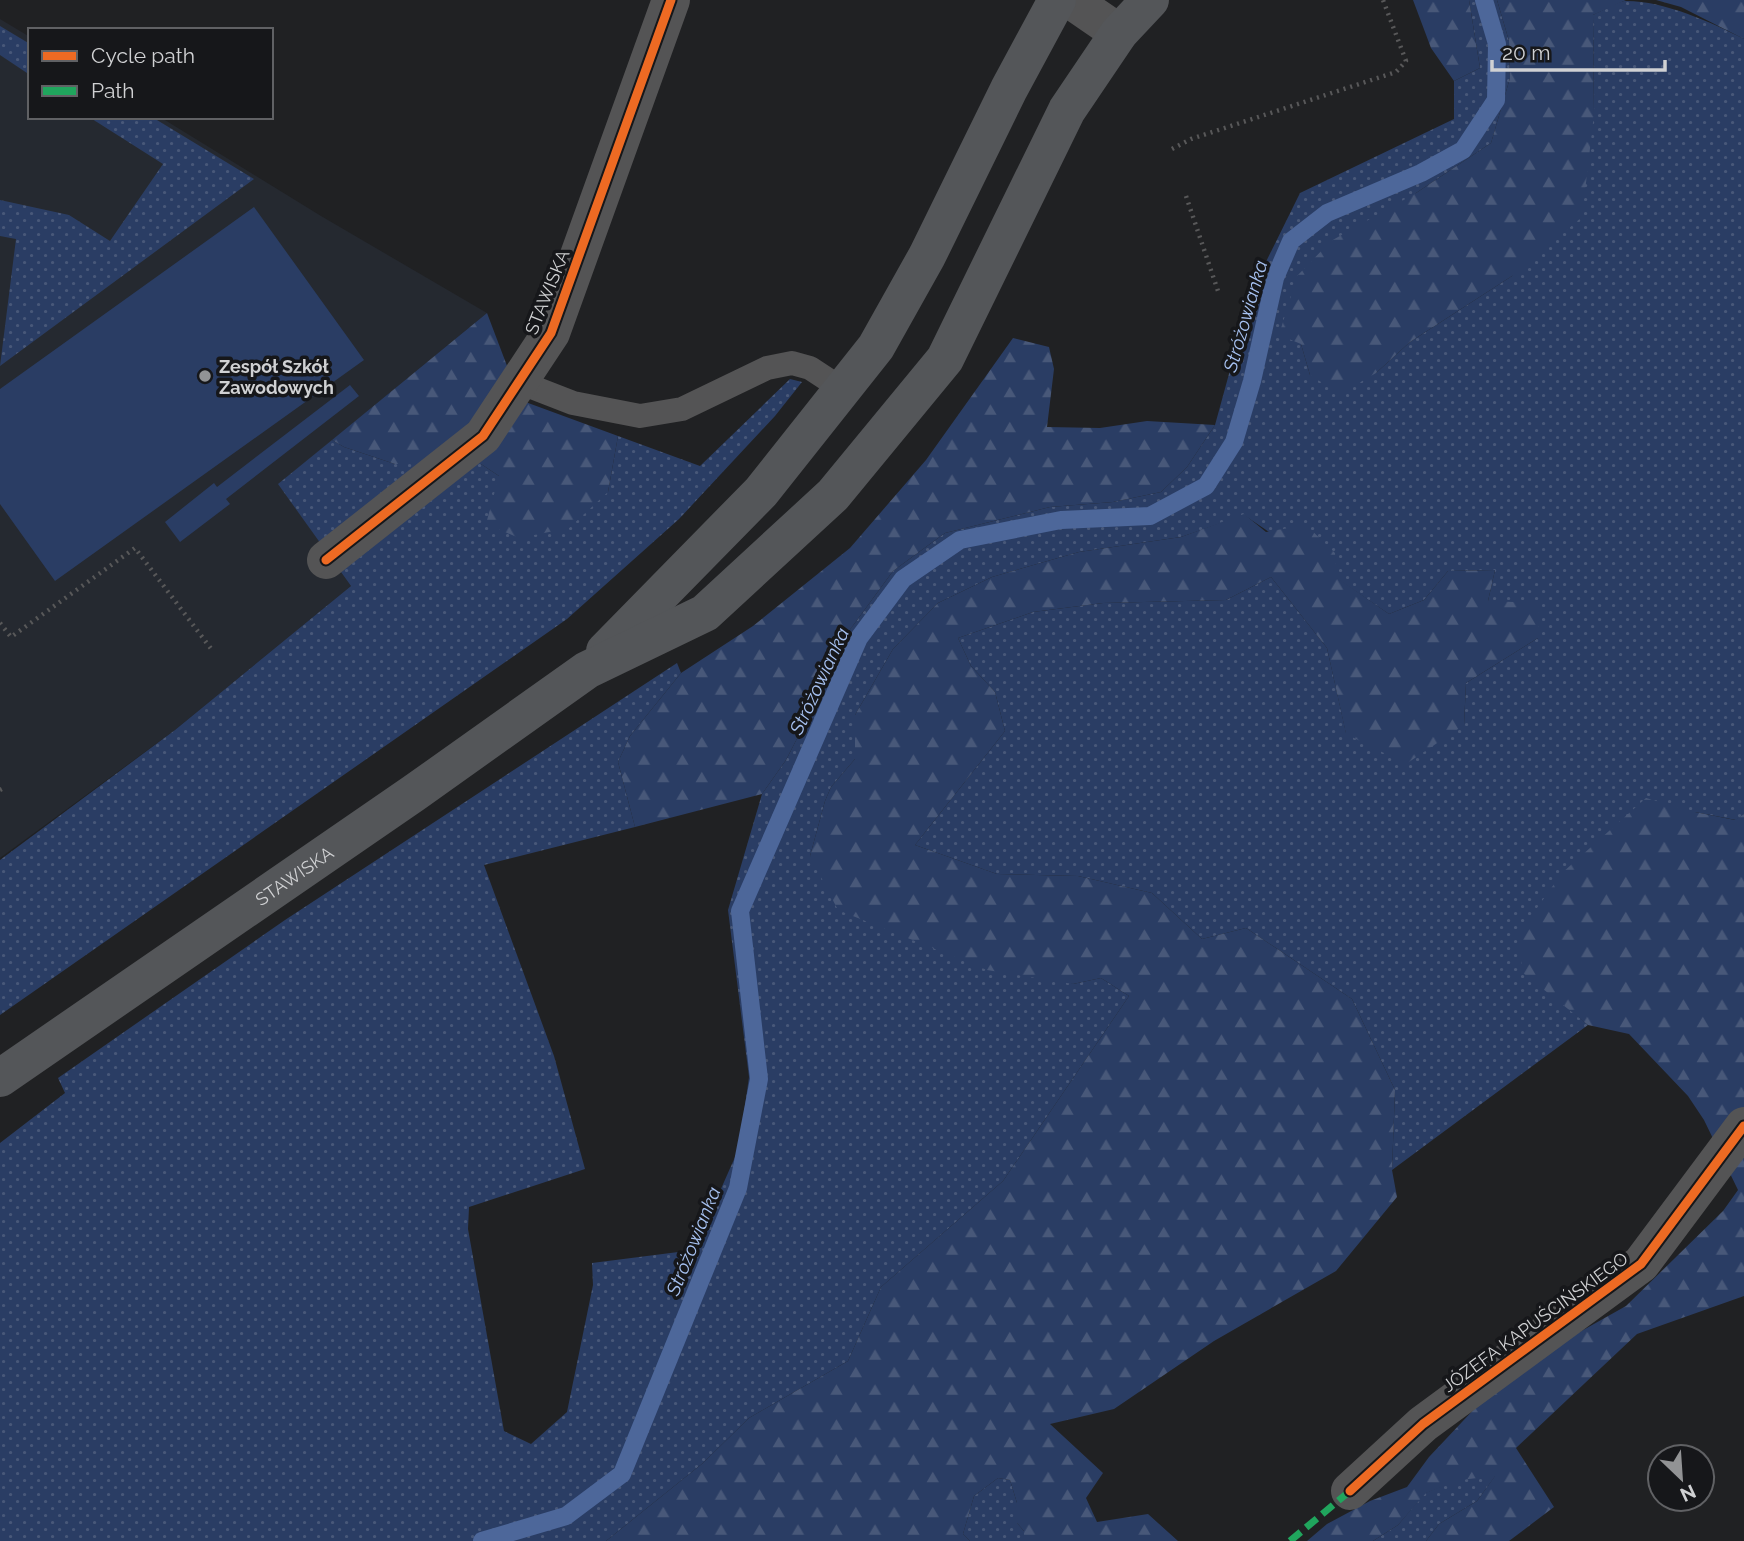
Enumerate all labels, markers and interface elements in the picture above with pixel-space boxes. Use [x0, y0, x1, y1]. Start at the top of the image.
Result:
legend [28, 28, 273, 119]
scale bar [1492, 28, 1665, 72]
text: 20 m [1502, 40, 1550, 65]
text: Cycle path [91, 43, 195, 68]
text: Path [91, 78, 135, 103]
street label: STAWISKA [520, 246, 574, 338]
water label: Stróżowianka [1218, 258, 1271, 375]
place label: Zespół Szkół Zawodowych [219, 356, 334, 398]
marker: Zespół Szkół Zawodowych [197, 368, 213, 384]
water label: Stróżowianka [784, 624, 853, 739]
street label: STAWISKA [251, 841, 337, 910]
water label: Stróżowianka [661, 1184, 725, 1299]
street label: JÓZEFA KAPUŚCIŃSKIEGO [1438, 1247, 1632, 1396]
north arrow [1646, 1443, 1716, 1513]
text: N [1677, 1480, 1699, 1506]

